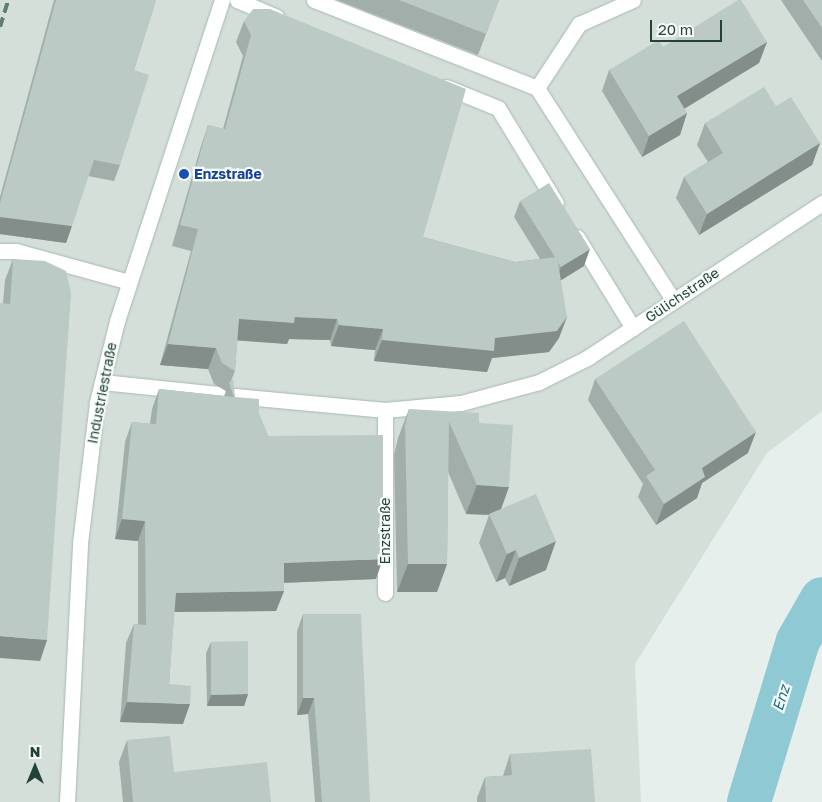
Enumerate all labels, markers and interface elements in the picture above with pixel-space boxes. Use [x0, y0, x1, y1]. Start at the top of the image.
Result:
scale bar [652, 10, 724, 42]
text: 20 m [658, 20, 693, 38]
place label: Enzstraße [194, 166, 262, 182]
marker: Enzstraße [178, 168, 190, 180]
street label: Gülichstraße [642, 264, 722, 326]
street label: Industriestraße [84, 341, 120, 445]
street label: Enzstraße [377, 498, 393, 564]
water label: Enz [769, 683, 793, 713]
north arrow [10, 742, 60, 792]
text: N [30, 743, 40, 760]

